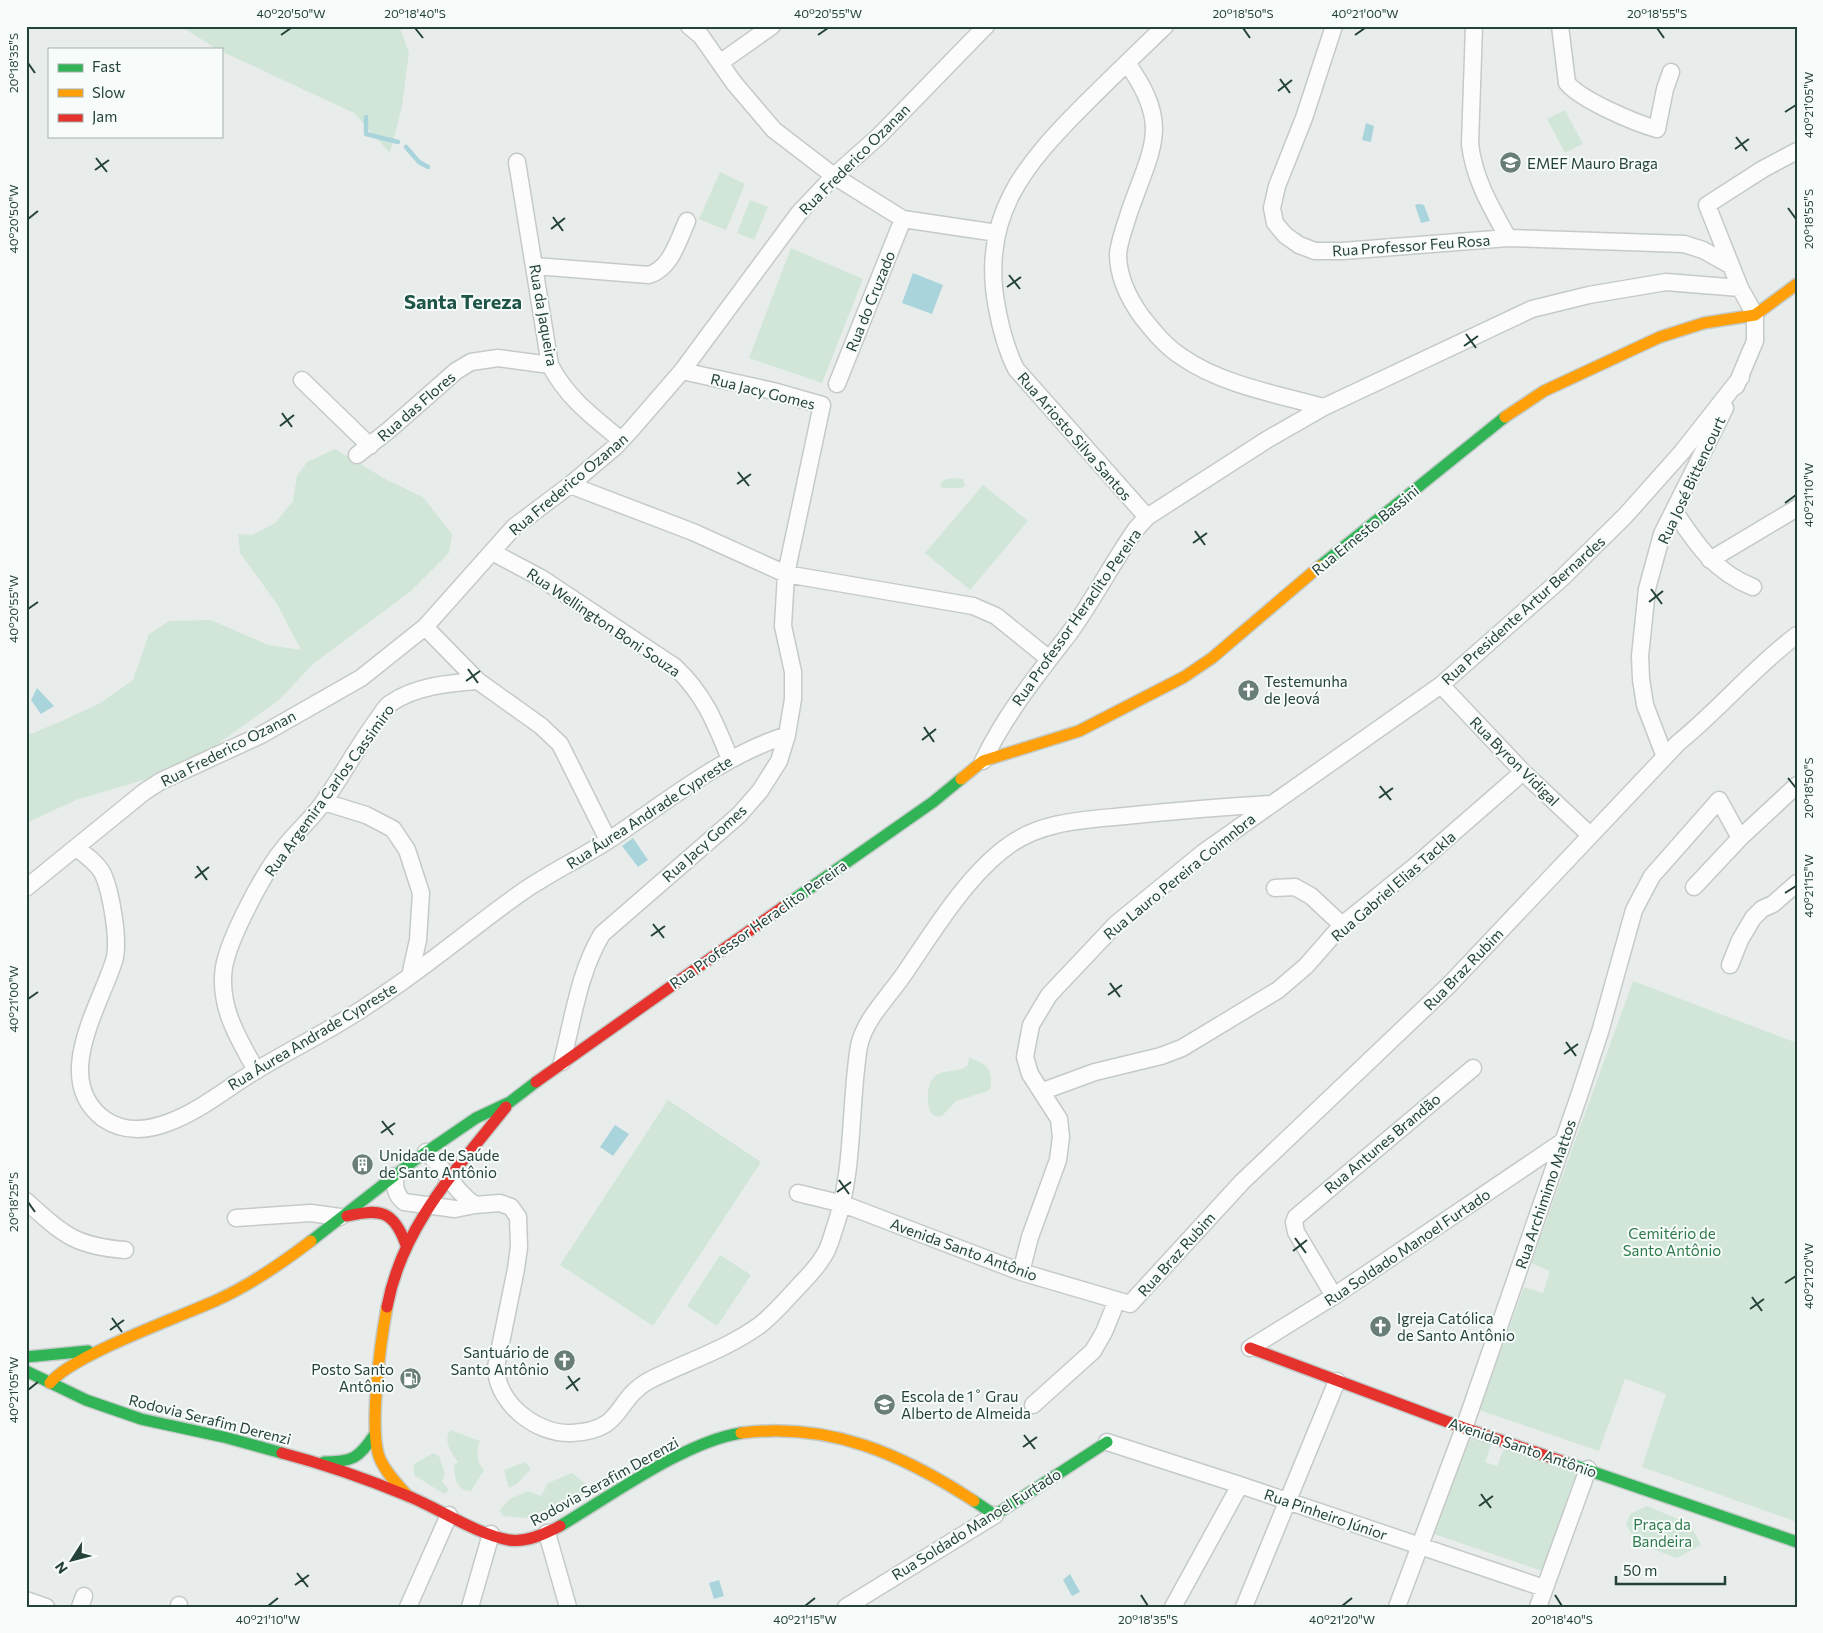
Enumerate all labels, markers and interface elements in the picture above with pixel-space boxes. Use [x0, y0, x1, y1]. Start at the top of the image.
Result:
text: 40°20'50"W [257, 6, 325, 20]
text: 20°18'40"S [384, 6, 446, 20]
text: 40°20'55"W [794, 6, 862, 20]
text: 20°18'50"S [1212, 6, 1274, 20]
text: 40°21'00"W [1331, 6, 1399, 20]
text: 20°18'55"S [1627, 6, 1687, 20]
text: 20°18'35"S [6, 33, 20, 93]
legend [48, 48, 222, 138]
text: Fast [92, 57, 121, 75]
text: 40°21'05"W [1801, 72, 1815, 138]
text: Slow [92, 83, 125, 101]
street label: Rua Frederico Ozanan [795, 100, 913, 218]
text: Jam [92, 107, 117, 125]
school or university icon: EMEF Mauro Braga [1499, 151, 1523, 175]
place label: EMEF Mauro Braga [1527, 154, 1658, 172]
text: 40°20'50"W [6, 185, 20, 253]
text: 20°18'55"S [1801, 189, 1815, 249]
street label: Rua Professor Feu Rosa [1331, 230, 1491, 260]
street label: Rua do Cruzado [842, 248, 898, 354]
street label: Rua da Jaqueira [526, 263, 562, 367]
district label: Santa Tereza [404, 289, 522, 313]
street label: Rua das Flores [373, 367, 459, 445]
street label: Rua Ariosto Silva Santos [1014, 368, 1136, 504]
street label: Rua Jacy Gomes [709, 369, 817, 413]
street label: Rua José Bittencourt [1653, 413, 1729, 547]
street label: Rua Frederico Ozanan [505, 429, 631, 539]
text: 40°21'10"W [1801, 463, 1815, 527]
street label: Rua Ernesto Bassini [1308, 481, 1422, 579]
street label: Rua Professor Heraclito Pereira [1008, 525, 1144, 709]
street label: Rua Presidente Artur Bernardes [1438, 532, 1609, 688]
street label: Rua Wellington Boni Souza [524, 564, 684, 680]
text: 40°20'55"W [6, 575, 20, 643]
place label: Testemunha de Jeová [1264, 672, 1348, 707]
church icon: Testemunha de Jeová [1236, 678, 1260, 702]
street label: Rua Argemira Carlos Cassimiro [260, 700, 398, 880]
street label: Rua Frederico Ozanan [157, 706, 299, 790]
street label: Rua Byron Vidigal [1467, 713, 1563, 809]
street label: Rua Áurea Andrade Cypreste [562, 751, 735, 872]
text: 20°18'50"S [1801, 757, 1815, 819]
street label: Rua Jacy Gomes [658, 800, 750, 886]
street label: Rua Lauro Pereira Coimnbra [1100, 809, 1258, 943]
street label: Rua Gabriel Elias Tackla [1327, 827, 1459, 945]
text: 40°21'15"W [1801, 854, 1815, 918]
street label: Rua Professor Heraclito Pereira [666, 856, 850, 992]
street label: Rua Braz Rubim [1419, 924, 1507, 1014]
text: 40°21'00"W [6, 965, 20, 1033]
street label: Rua Áurea Andrade Cypreste [224, 977, 400, 1094]
street label: Rua Antunes Brandão [1320, 1089, 1444, 1197]
street label: Rua Archimimo Mattos [1511, 1117, 1579, 1271]
place label: Unidade de Saúde de Santo Antônio [379, 1146, 499, 1181]
building icon: Unidade de Saúde de Santo Antônio [351, 1152, 375, 1176]
text: 20°18'25"S [6, 1172, 20, 1232]
street label: Rua Soldado Manoel Furtado [1321, 1185, 1493, 1309]
street label: Rua Braz Rubim [1134, 1208, 1218, 1300]
street label: Avenida Santo Antônio [888, 1214, 1040, 1284]
park label: Cemitério de Santo Antônio [1623, 1224, 1721, 1259]
text: 40°21'20"W [1801, 1243, 1815, 1309]
place label: Igreja Católica de Santo Antônio [1397, 1309, 1515, 1344]
church icon: Igreja Católica de Santo Antônio [1369, 1315, 1393, 1339]
place label: Santuário de Santo Antônio [451, 1343, 549, 1378]
church icon: Santuário de Santo Antônio [553, 1349, 577, 1373]
text: 40°21'05"W [6, 1357, 20, 1423]
place label: Posto Santo Antônio [311, 1360, 394, 1395]
fuel station icon: Posto Santo Antônio [398, 1366, 422, 1390]
place label: Escola de 1˚ Grau Alberto de Almeida [901, 1387, 1031, 1422]
street label: Rodovia Serafim Derenzi [127, 1390, 293, 1448]
school or university icon: Escola de 1˚ Grau Alberto de Almeida [873, 1393, 897, 1417]
street label: Avenida Santo Antônio [1447, 1413, 1599, 1481]
street label: Rodovia Serafim Derenzi [527, 1433, 681, 1529]
street label: Rua Soldado Manoel Furtado [888, 1464, 1064, 1584]
street label: Rua Pinheiro Júnior [1262, 1484, 1390, 1544]
park label: Praça da Bandeira [1632, 1515, 1692, 1550]
north arrow [48, 1536, 98, 1586]
scale bar [1616, 1553, 1724, 1585]
text: N [51, 1559, 71, 1577]
text: 50 m [1623, 1561, 1657, 1579]
text: 40°21'10"W [236, 1612, 300, 1626]
text: 40°21'15"W [773, 1612, 837, 1626]
text: 20°18'35"S [1118, 1612, 1178, 1626]
text: 40°21'20"W [1309, 1612, 1375, 1626]
text: 20°18'40"S [1531, 1612, 1593, 1626]

